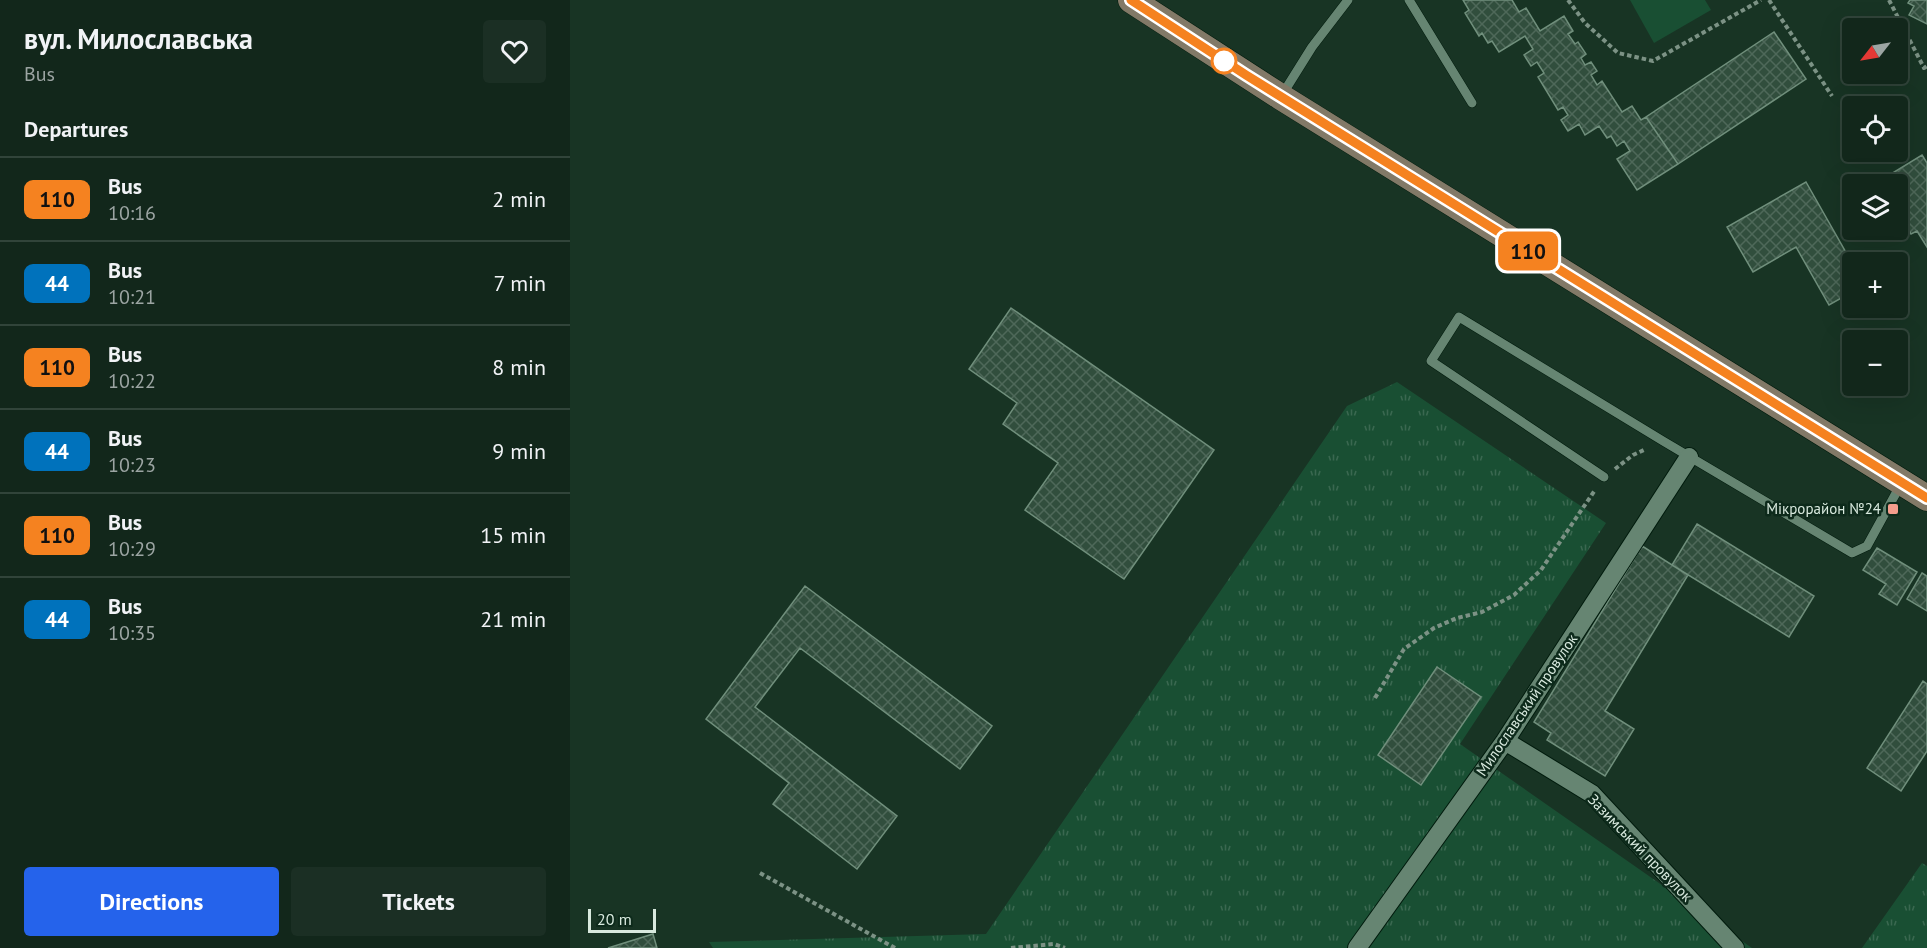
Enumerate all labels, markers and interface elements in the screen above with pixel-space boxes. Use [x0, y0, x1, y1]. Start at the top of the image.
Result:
north arrow [1842, 18, 1908, 84]
map controls [1842, 18, 1908, 396]
text: вул. Милославська [24, 20, 253, 57]
button: heart [483, 20, 546, 83]
unlabelled marker [1211, 48, 1237, 74]
text: Bus [24, 61, 55, 87]
button: locate [1842, 96, 1908, 162]
text: Departures [24, 115, 128, 143]
text: Bus [108, 172, 142, 200]
button: layers [1842, 174, 1908, 240]
text: 2 min [492, 185, 546, 213]
text: 110 [39, 186, 75, 213]
text: 10:16 [108, 200, 156, 226]
line badge: 110 [1494, 232, 1562, 270]
text: 110 [1510, 238, 1546, 265]
button: + [1842, 252, 1908, 318]
text: Bus [108, 256, 142, 284]
text: 7 min [494, 269, 546, 297]
text: 44 [45, 270, 69, 297]
text: 10:21 [108, 284, 156, 310]
button: − [1842, 330, 1908, 396]
text: Bus [108, 340, 142, 368]
text: 8 min [492, 353, 546, 381]
text: 110 [39, 354, 75, 381]
text: 10:22 [108, 368, 156, 394]
text: Bus [108, 424, 142, 452]
text: 9 min [492, 437, 546, 465]
text: 44 [45, 438, 69, 465]
text: 10:23 [108, 452, 156, 478]
place label: Мікрорайон №24 [1766, 499, 1881, 518]
marker: Мікрорайон №24 [1886, 502, 1900, 516]
text: Bus [108, 508, 142, 536]
text: 15 min [480, 521, 546, 549]
text: 110 [39, 522, 75, 549]
text: 10:29 [108, 536, 156, 562]
text: Bus [108, 592, 142, 620]
text: 21 min [480, 605, 546, 633]
text: 44 [45, 606, 69, 633]
text: 10:35 [108, 620, 156, 646]
street label: Милославський провулок [1472, 629, 1582, 779]
street label: Зазимський провулок [1584, 790, 1697, 906]
button: Directions [24, 867, 279, 936]
button: Tickets [291, 867, 546, 936]
scale bar [588, 906, 656, 934]
text: 20 m [597, 909, 632, 929]

